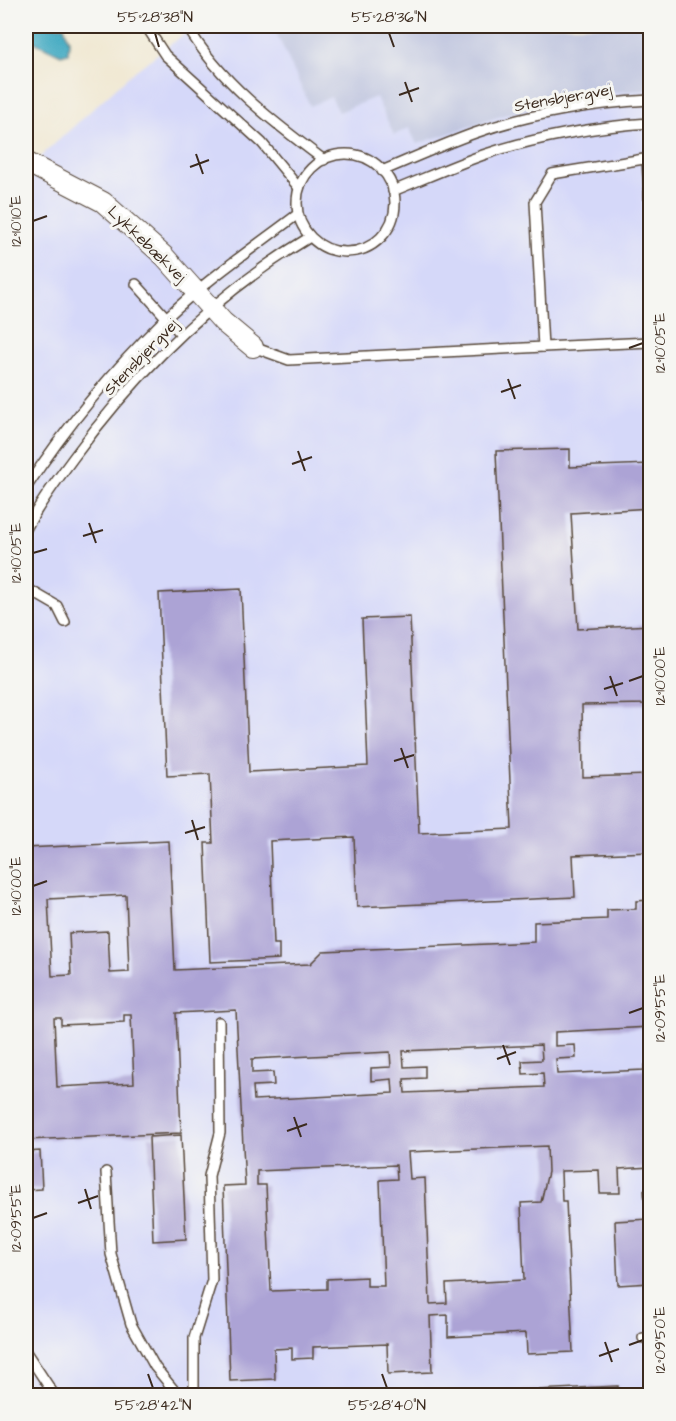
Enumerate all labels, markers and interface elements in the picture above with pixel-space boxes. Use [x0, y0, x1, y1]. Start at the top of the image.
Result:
text: 55°28'38"N [117, 7, 193, 28]
text: 55°28'36"N [351, 7, 427, 28]
street label: Stensbjergvej [512, 79, 614, 118]
text: 12°10'10"E [6, 195, 27, 247]
street label: Lykkebækvej [102, 201, 191, 288]
text: 12°10'05"E [650, 313, 671, 373]
street label: Stensbjergvej [99, 314, 184, 401]
text: 12°10'05"E [6, 523, 27, 583]
text: 12°10'00"E [650, 646, 671, 705]
text: 12°10'00"E [6, 856, 27, 915]
text: 12°09'55"E [650, 974, 671, 1042]
text: 12°09'55"E [6, 1184, 27, 1252]
text: 12°09'50"E [650, 1307, 671, 1373]
text: 55°28'42"N [114, 1395, 192, 1416]
text: 55°28'40"N [348, 1395, 426, 1416]

